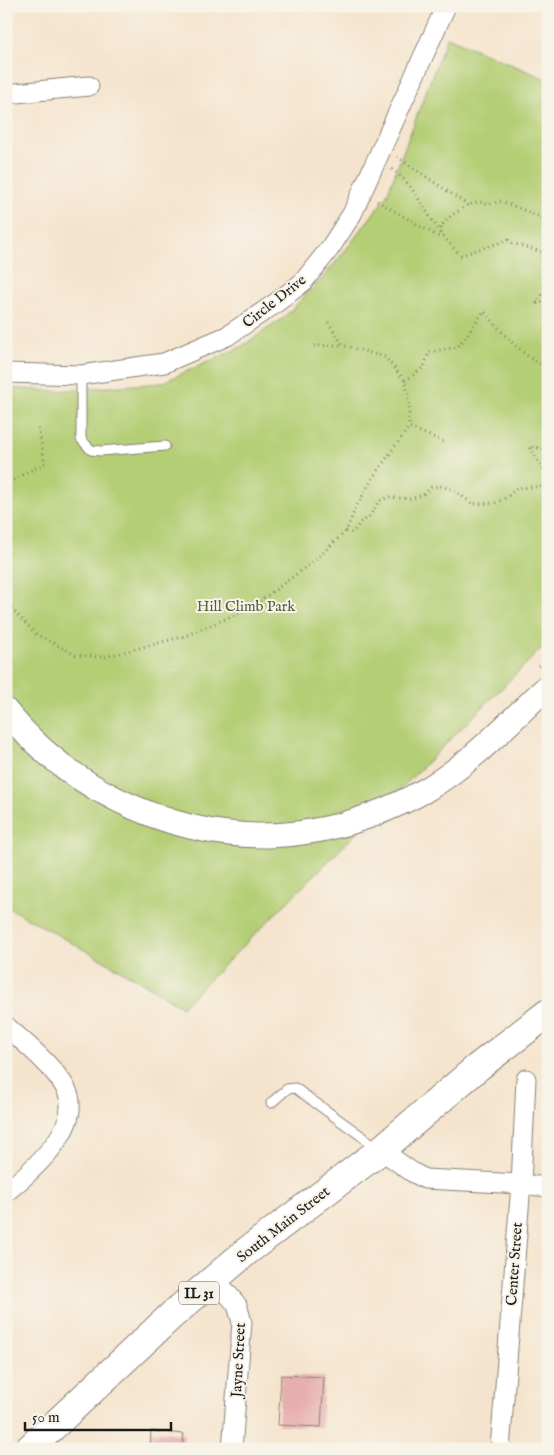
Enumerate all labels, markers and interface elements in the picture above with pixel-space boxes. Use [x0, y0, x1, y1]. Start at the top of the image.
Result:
street label: Circle Drive [239, 271, 310, 332]
park label: Hill Climb Park [197, 597, 296, 616]
street label: South Main Street [233, 1182, 334, 1267]
street label: Center Street [502, 1222, 527, 1306]
road number: IL 31 [179, 1282, 219, 1305]
street label: Jayne Street [227, 1322, 250, 1400]
scale bar [25, 1400, 171, 1432]
text: 50 m [32, 1408, 60, 1427]

